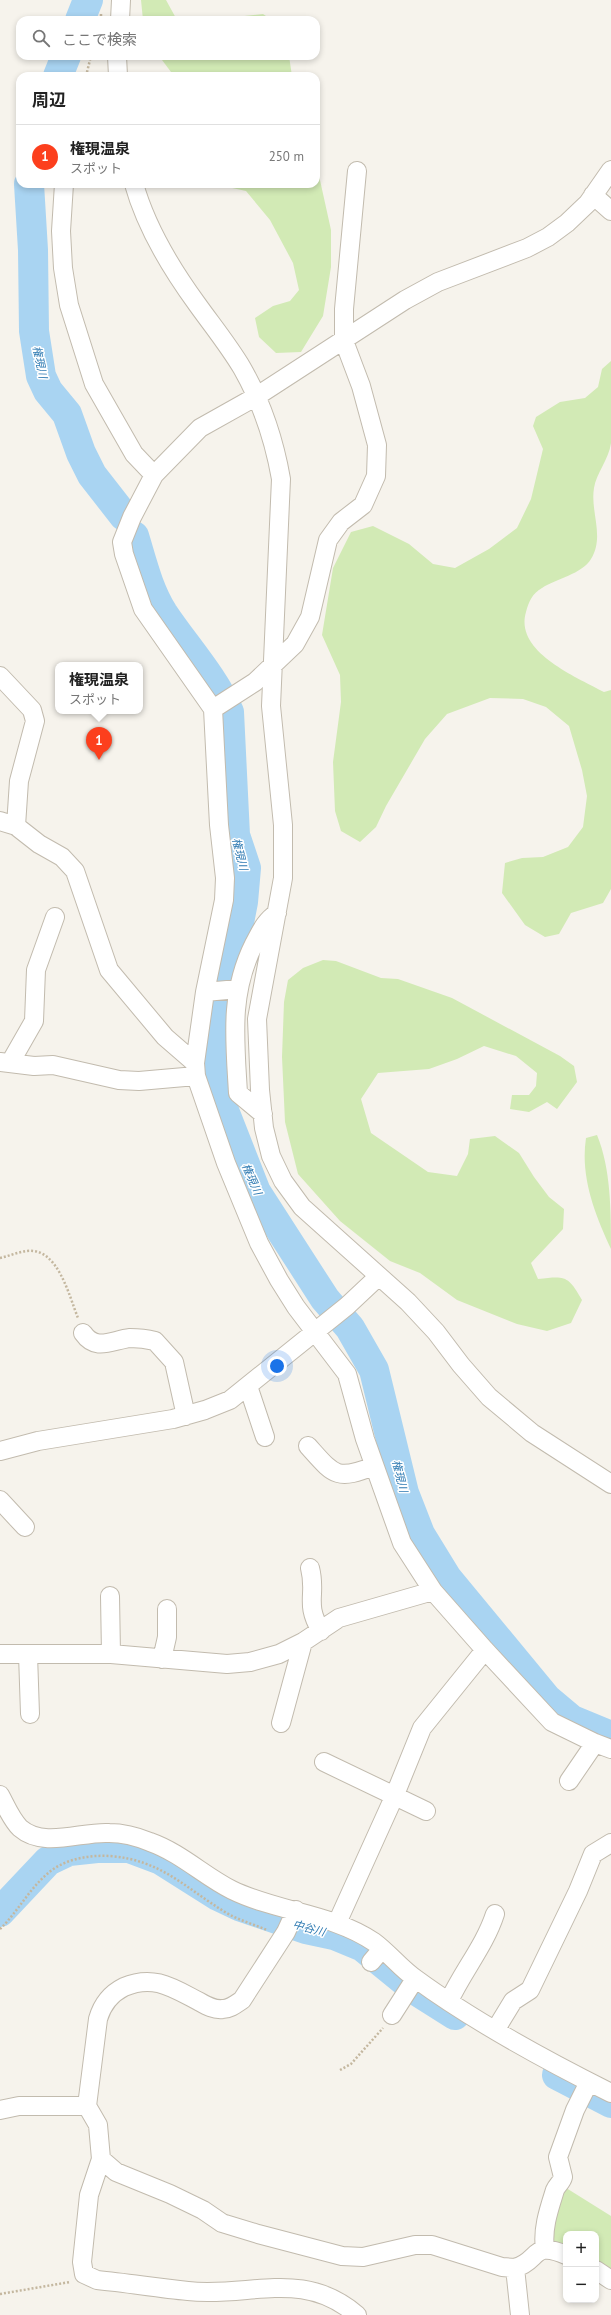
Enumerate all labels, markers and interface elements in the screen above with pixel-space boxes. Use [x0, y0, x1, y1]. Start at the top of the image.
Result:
search box [16, 16, 320, 60]
icon: search [30, 27, 52, 49]
text: ここで検索 [62, 30, 137, 49]
text: 周辺 [32, 89, 66, 111]
text: 権現温泉 [70, 139, 130, 158]
text: 1 [41, 148, 49, 165]
text: 250 m [269, 148, 304, 165]
text: スポット [70, 160, 122, 177]
water label: 権現川 [30, 344, 50, 381]
popup [55, 662, 143, 714]
text: 権現温泉 [69, 670, 129, 689]
text: スポット [69, 691, 121, 708]
pin: 1 [86, 727, 112, 760]
water label: 権現川 [229, 836, 251, 873]
water label: 権現川 [239, 1161, 266, 1198]
your location [267, 1356, 287, 1376]
water label: 権現川 [389, 1458, 411, 1495]
water label: 中谷川 [291, 1917, 328, 1939]
map controls [563, 2231, 599, 2303]
button: + [563, 2231, 599, 2267]
button: − [563, 2267, 599, 2303]

